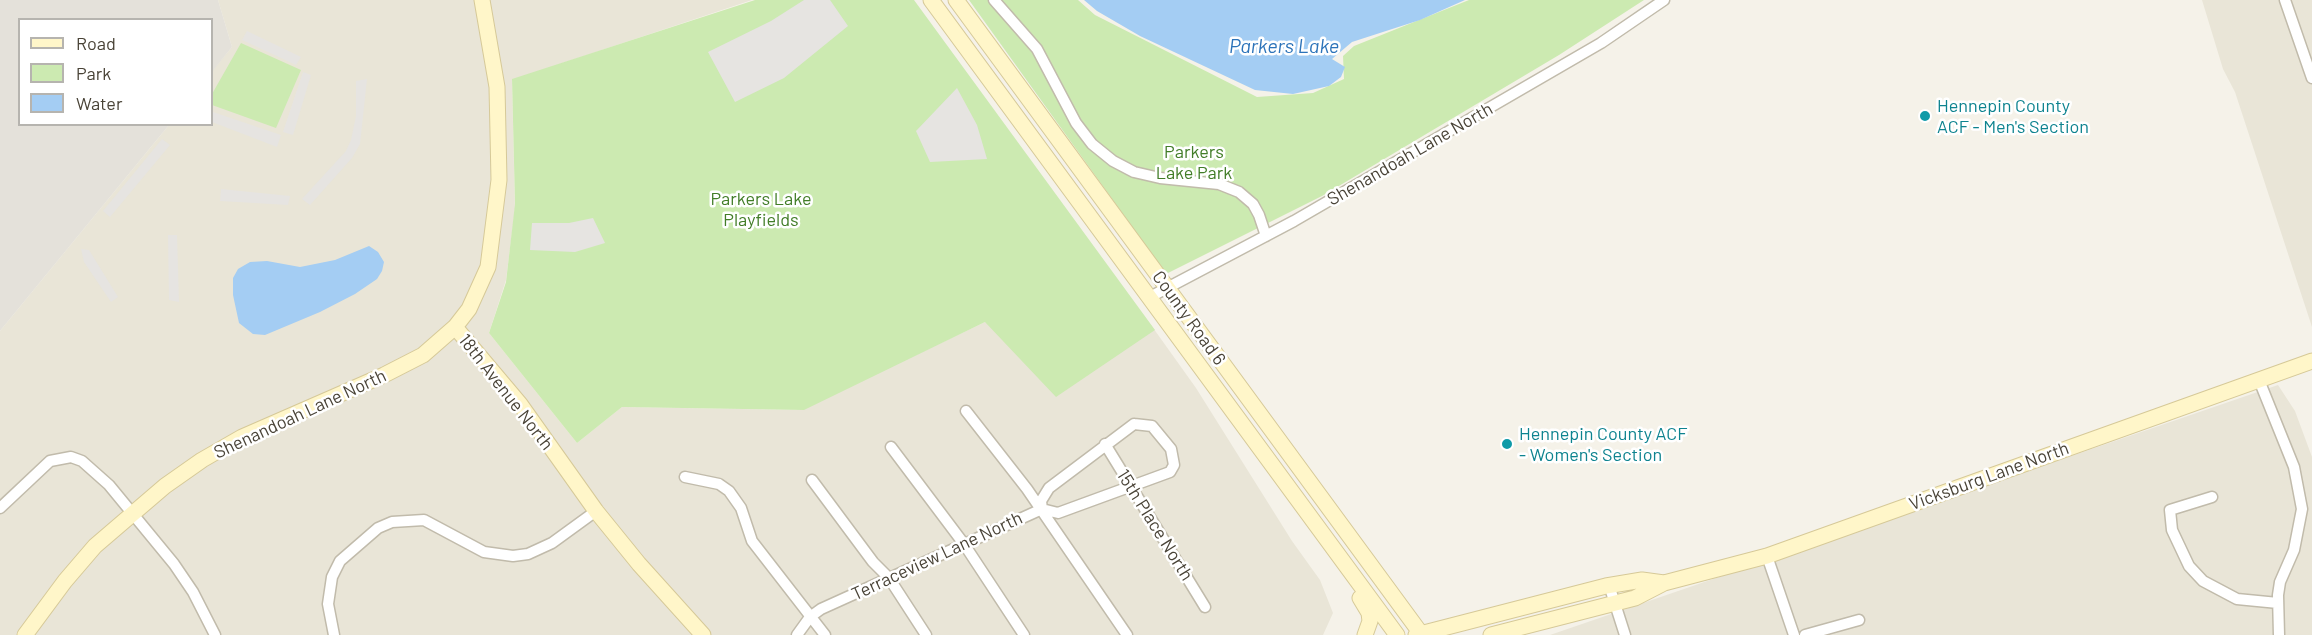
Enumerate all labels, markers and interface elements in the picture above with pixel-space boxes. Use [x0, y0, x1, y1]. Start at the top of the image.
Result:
legend [18, 18, 213, 126]
text: Road [76, 32, 116, 54]
water label: Parkers Lake [1229, 34, 1339, 58]
text: Park [76, 62, 111, 84]
text: Water [76, 92, 123, 114]
place label: Hennepin County ACF - Men's Section [1937, 95, 2089, 138]
street label: Shenandoah Lane North [1323, 98, 1497, 210]
marker: Hennepin County ACF - Men's Section [1918, 109, 1932, 123]
park label: Parkers Lake Park [1156, 141, 1232, 184]
park label: Parkers Lake Playfields [710, 188, 812, 230]
street label: County Road 6 [1148, 267, 1230, 369]
street label: 18th Avenue North [454, 330, 558, 454]
street label: Shenandoah Lane North [210, 365, 390, 463]
place label: Hennepin County ACF - Women's Section [1519, 423, 1687, 466]
marker: Hennepin County ACF - Women's Section [1500, 437, 1514, 451]
street label: Vicksburg Lane North [1906, 437, 2072, 515]
street label: 15th Place North [1112, 465, 1198, 585]
street label: Terraceview Lane North [848, 507, 1026, 605]

